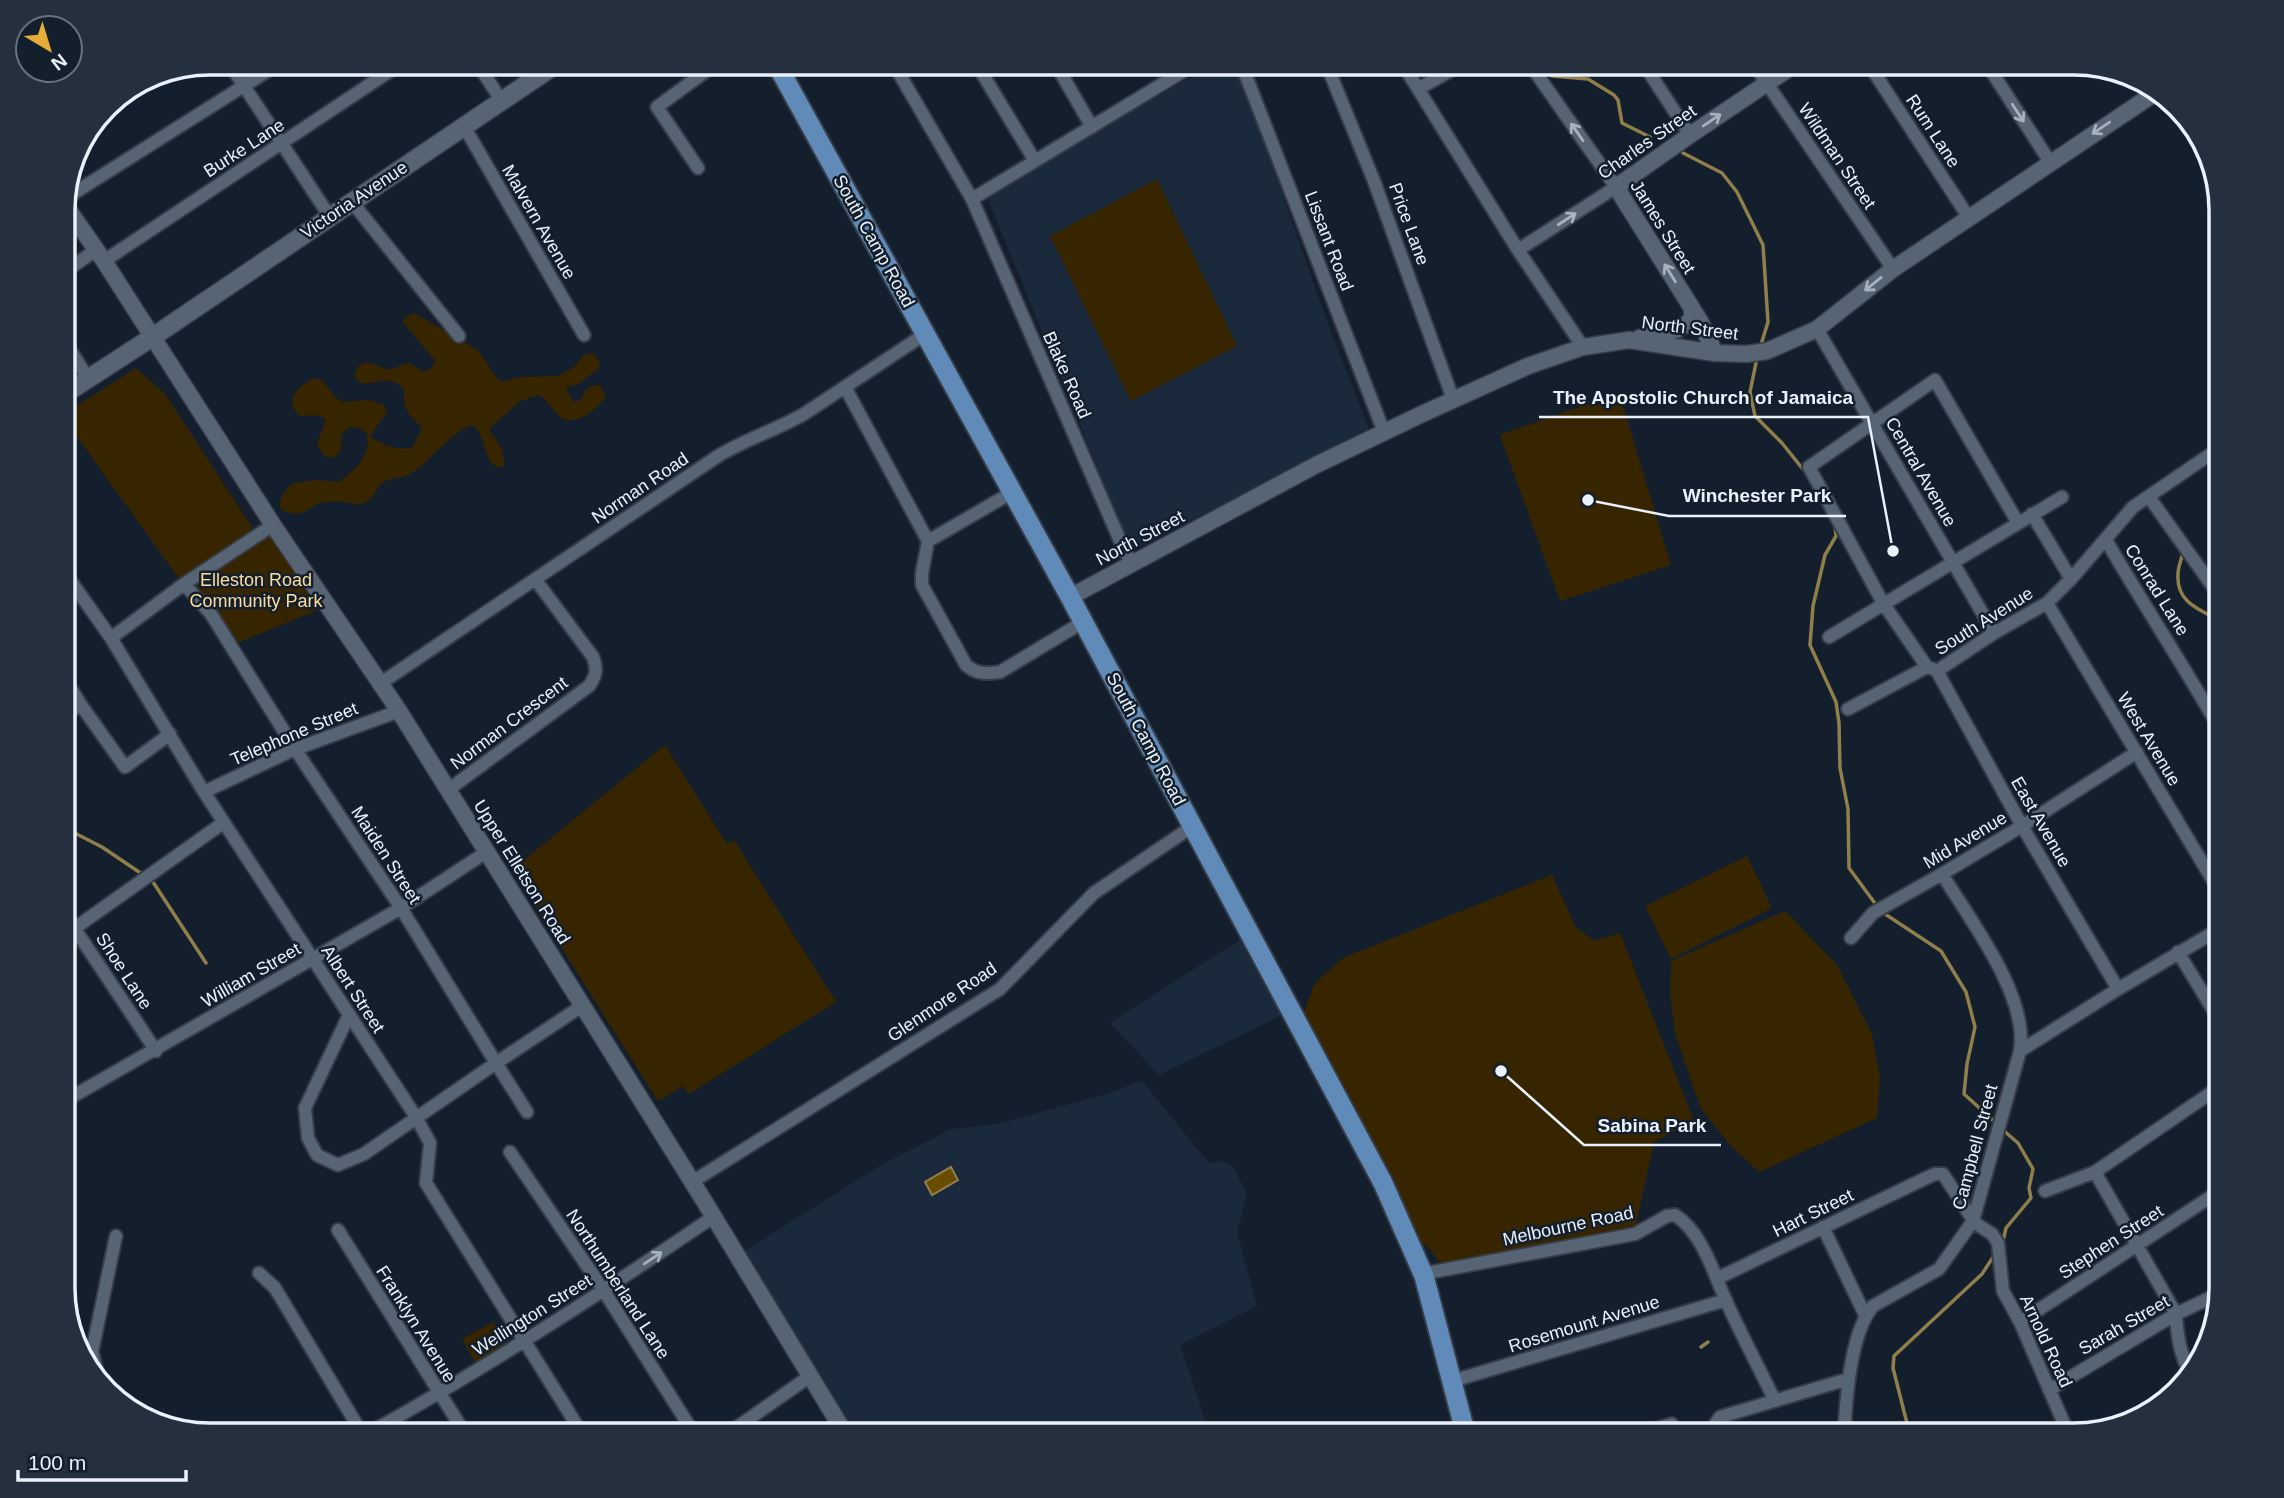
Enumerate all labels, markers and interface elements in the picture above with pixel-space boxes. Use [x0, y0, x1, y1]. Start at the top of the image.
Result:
north arrow [14, 14, 84, 84]
text: N [47, 50, 71, 75]
street label: Rum Lane [1902, 91, 1964, 171]
street label: Wildman Street [1794, 99, 1880, 213]
street label: Charles Street [1594, 101, 1700, 183]
one-way arrow [2011, 102, 2025, 122]
one-way arrow [1702, 113, 1721, 127]
street label: Burke Lane [200, 115, 288, 181]
one-way arrow [2092, 121, 2111, 135]
one-way arrow [1570, 122, 1584, 142]
street label: Victoria Avenue [297, 157, 411, 243]
street label: Malvern Avenue [498, 161, 580, 283]
street label: South Camp Road [829, 171, 919, 311]
street label: James Street [1626, 177, 1700, 277]
street label: Price Lane [1385, 180, 1433, 268]
street label: Lissant Road [1301, 188, 1357, 294]
one-way arrow [1557, 211, 1576, 226]
one-way arrow [1662, 263, 1676, 283]
one-way arrow [1865, 277, 1883, 292]
street label: North Street [1641, 312, 1739, 344]
street label: Blake Road [1039, 328, 1095, 422]
callout: The Apostolic Church of Jamaica [1539, 377, 1868, 417]
text: The Apostolic Church of Jamaica [1553, 387, 1854, 408]
street label: Central Avenue [1882, 414, 1960, 530]
street label: Norman Road [588, 448, 692, 528]
callout: Winchester Park [1669, 476, 1846, 516]
text: Winchester Park [1683, 485, 1832, 506]
street label: North Street [1092, 506, 1188, 570]
street label: Conrad Lane [2121, 541, 2193, 639]
park label: Elleston Road Community Park [189, 570, 324, 611]
street label: South Avenue [1931, 583, 2037, 659]
street label: South Camp Road [1102, 669, 1190, 809]
street label: Norman Crescent [447, 673, 571, 773]
street label: West Avenue [2113, 689, 2185, 789]
street label: Telephone Street [227, 698, 361, 770]
street label: East Avenue [2007, 773, 2075, 871]
street label: Upper Elletson Road [470, 796, 574, 948]
street label: Maiden Street [347, 803, 425, 907]
street label: Mid Avenue [1920, 807, 2010, 873]
street label: Shoe Lane [92, 929, 156, 1013]
street label: William Street [198, 939, 304, 1011]
street label: Albert Street [317, 942, 389, 1036]
street label: Glenmore Road [884, 958, 1000, 1046]
street label: Campbell Street [1949, 1082, 2001, 1212]
callout: Sabina Park [1584, 1105, 1721, 1145]
text: Sabina Park [1598, 1115, 1707, 1136]
street label: Hart Street [1770, 1185, 1856, 1241]
street label: Stephen Street [2055, 1201, 2167, 1283]
street label: Melbourne Road [1501, 1202, 1635, 1250]
street label: Northumberland Lane [562, 1206, 674, 1362]
one-way arrow [643, 1251, 662, 1265]
street label: Franklyn Avenue [372, 1262, 460, 1386]
street label: Wellington Street [469, 1270, 595, 1360]
street label: Arnold Road [2016, 1291, 2076, 1391]
street label: Sarah Street [2075, 1291, 2173, 1359]
street label: Rosemount Avenue [1506, 1292, 1662, 1356]
scale bar [18, 1438, 186, 1482]
text: 100 m [28, 1451, 86, 1474]

